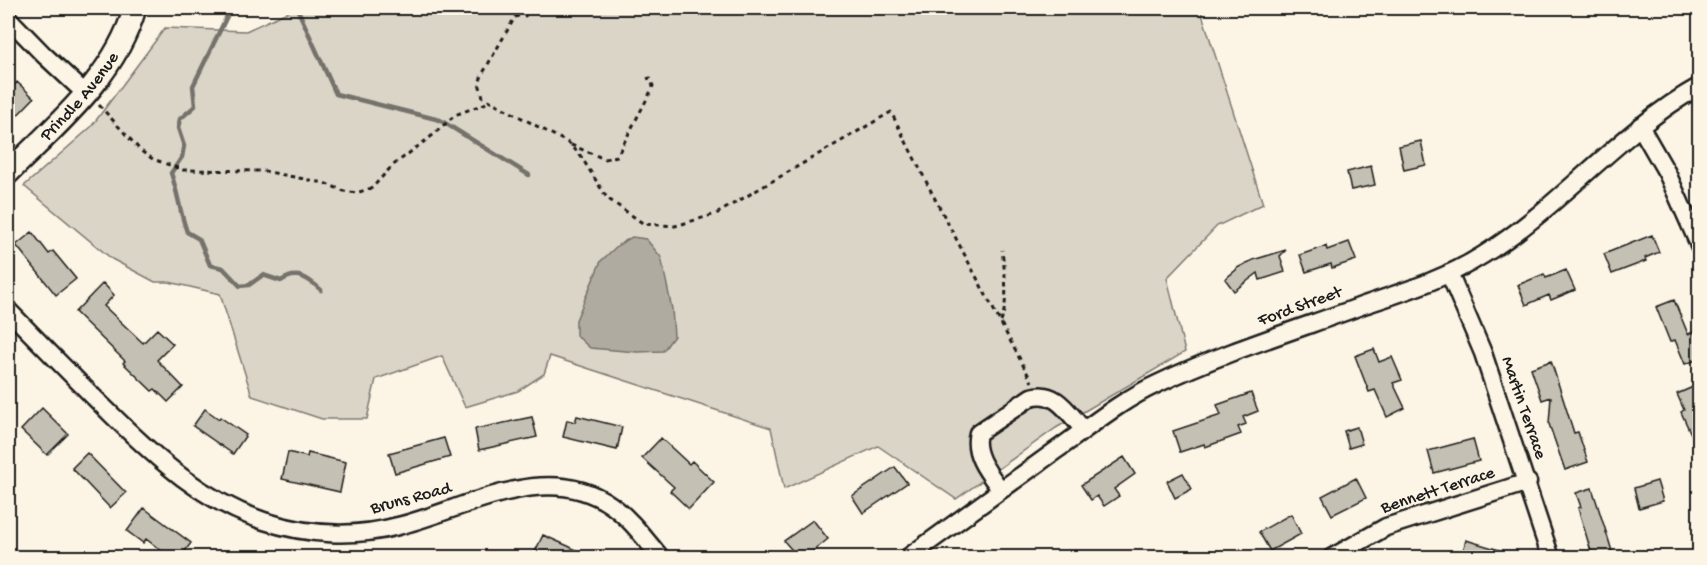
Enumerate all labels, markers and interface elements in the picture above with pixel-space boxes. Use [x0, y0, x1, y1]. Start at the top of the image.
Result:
street label: Prindle Avenue [35, 48, 124, 147]
street label: Ford Street [1254, 282, 1346, 332]
street label: Martin Terrace [1496, 354, 1551, 463]
street label: Bennett Terrace [1378, 463, 1498, 520]
street label: Bruns Road [367, 478, 455, 520]

